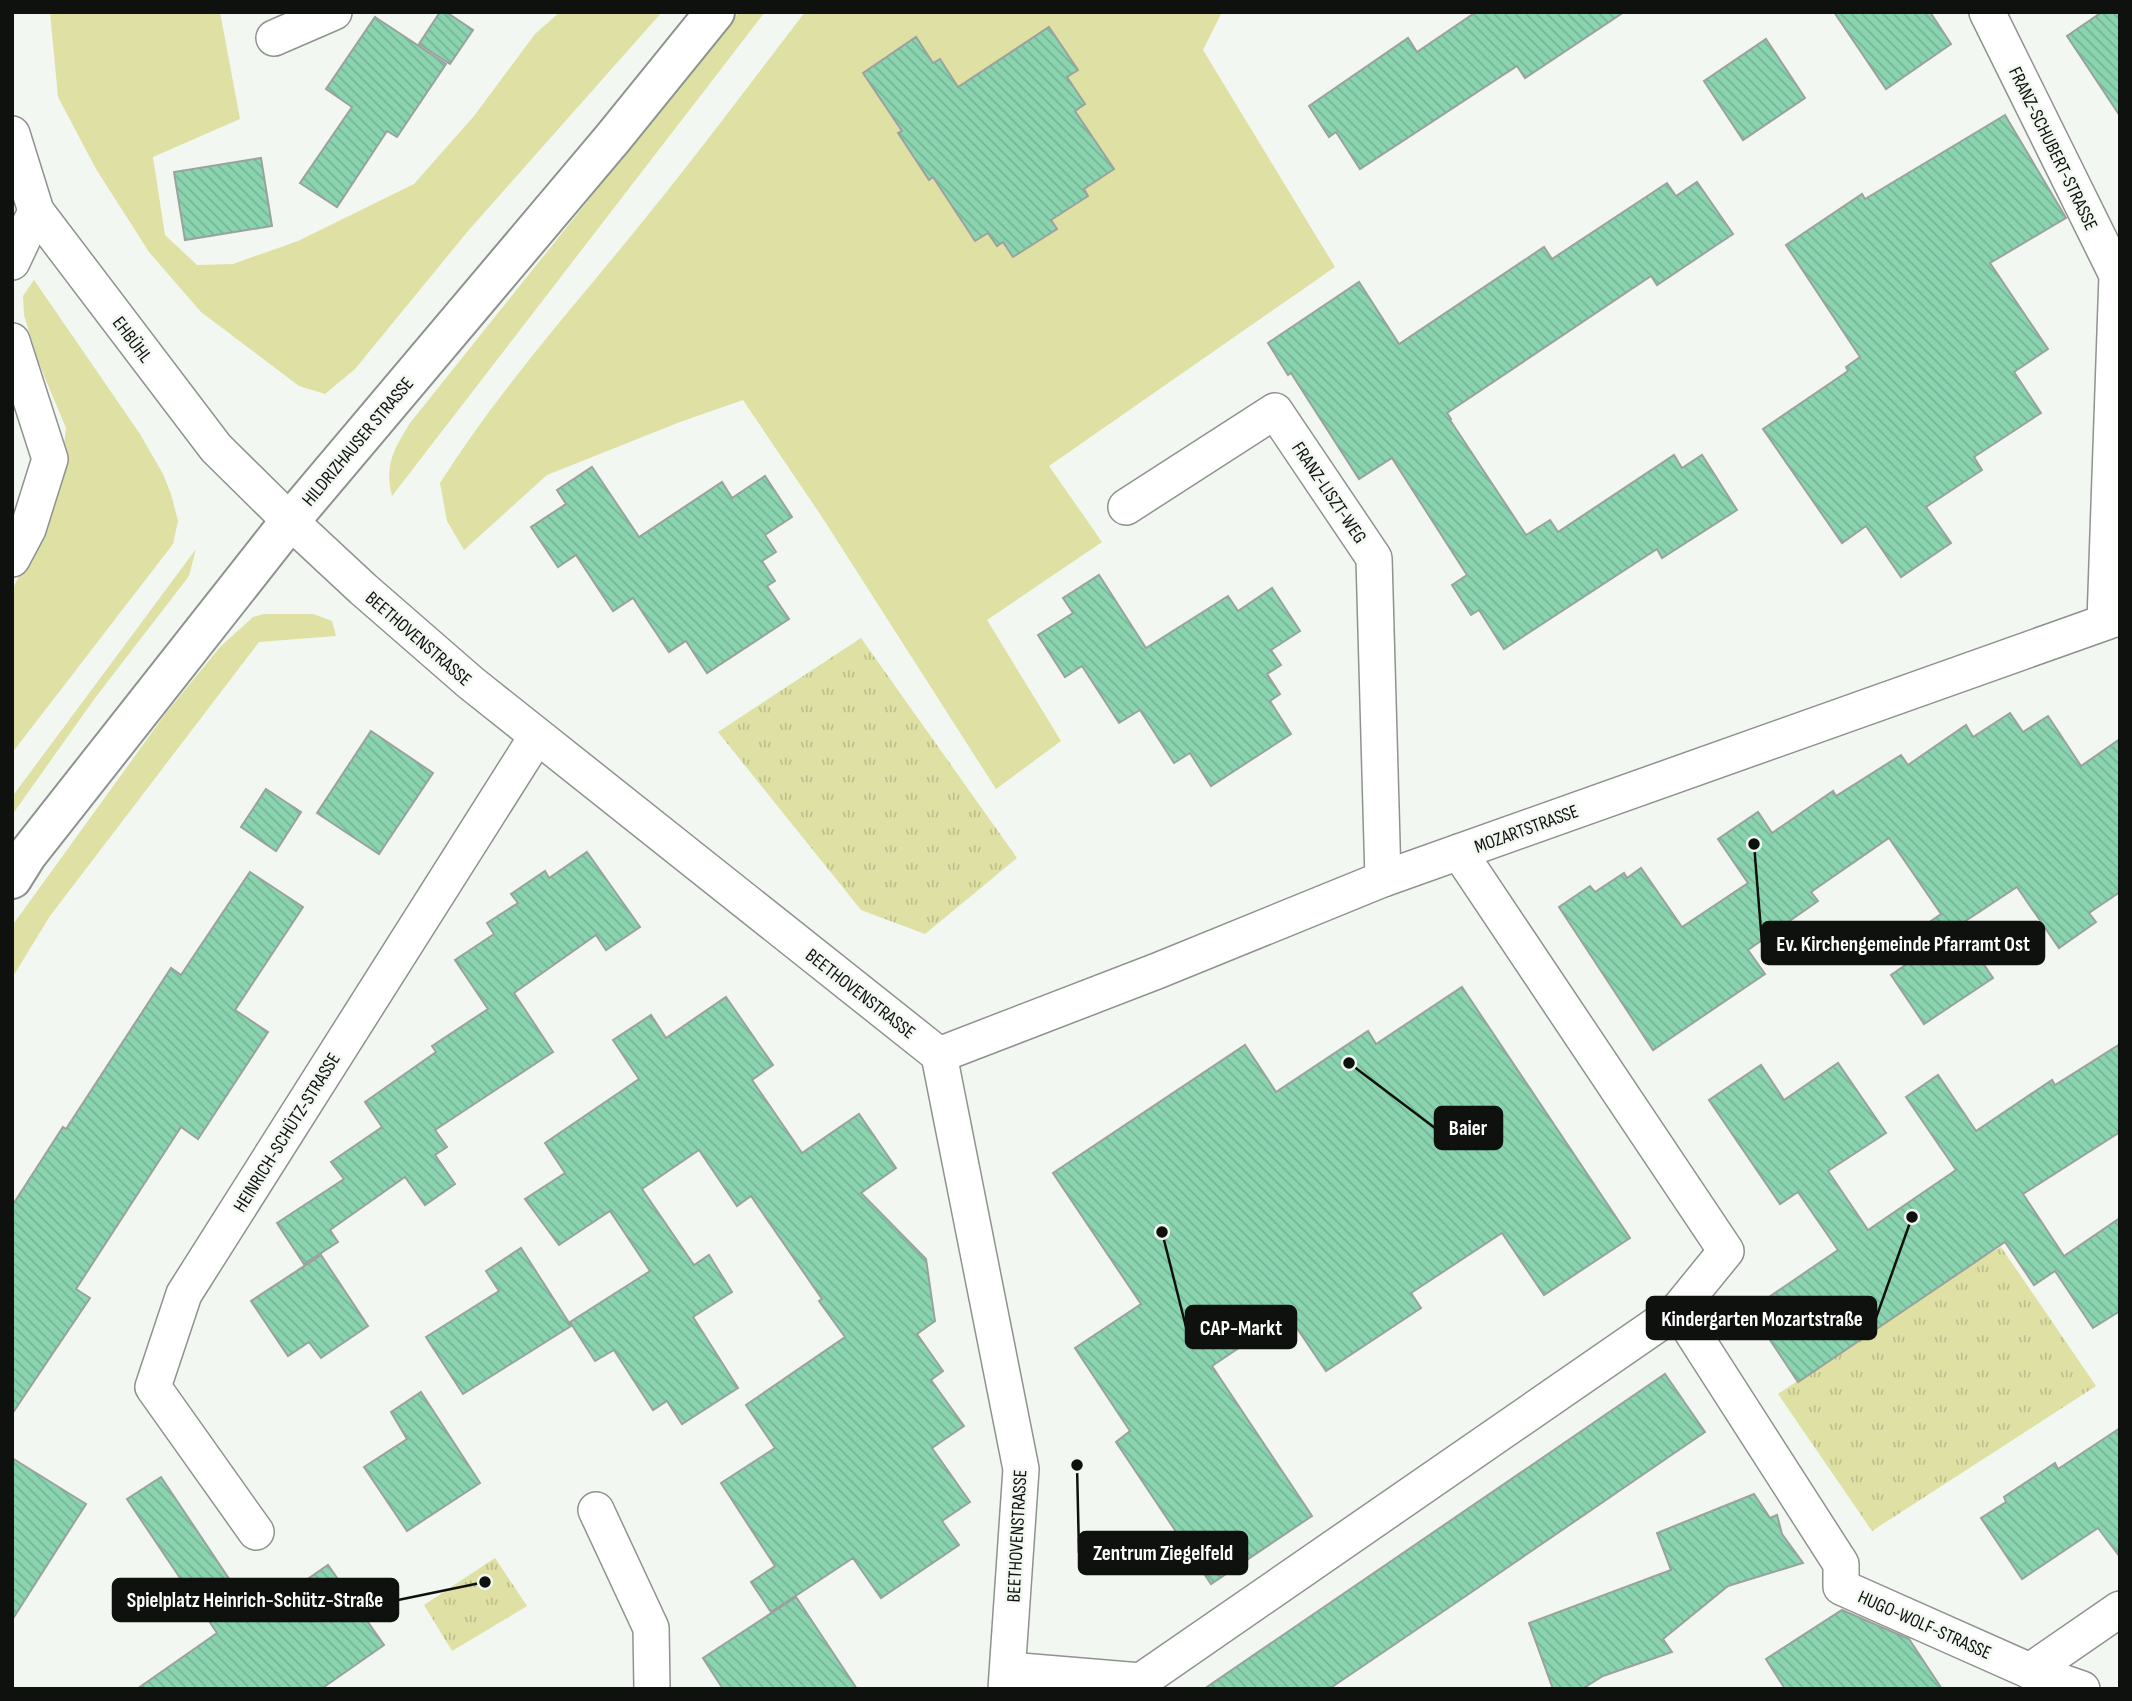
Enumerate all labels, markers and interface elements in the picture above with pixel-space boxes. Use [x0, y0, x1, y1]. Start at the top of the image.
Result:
street label: FRANZ-SCHUBERT-STRASSE [2003, 63, 2102, 234]
street label: EHBÜHL [107, 312, 157, 368]
street label: HILDRIZHAUSER STRASSE [297, 373, 419, 511]
street label: FRANZ-LISZT-WEG [1286, 438, 1371, 548]
street label: BEETHOVENSTRASSE [360, 587, 476, 691]
street label: MOZARTSTRASSE [1471, 800, 1582, 859]
callout: Ev. Kirchengemeinde Pfarramt Ost [1762, 922, 2044, 964]
text: Ev. Kirchengemeinde Pfarramt Ost [1776, 932, 2030, 957]
street label: BEETHOVENSTRASSE [801, 944, 920, 1044]
street label: HEINRICH-SCHÜTZ-STRASSE [229, 1049, 346, 1217]
callout: Baier [1435, 1107, 1502, 1149]
text: Baier [1449, 1116, 1488, 1141]
callout: Kindergarten Mozartstraße [1647, 1297, 1876, 1339]
callout: CAP-Markt [1186, 1306, 1296, 1348]
text: Kindergarten Mozartstraße [1661, 1307, 1863, 1332]
text: CAP-Markt [1200, 1316, 1282, 1341]
street label: BEETHOVENSTRASSE [1003, 1469, 1032, 1603]
callout: Zentrum Ziegelfeld [1079, 1532, 1247, 1574]
text: Zentrum Ziegelfeld [1093, 1541, 1233, 1566]
callout: Spielplatz Heinrich-Schütz-Straße [113, 1579, 398, 1621]
street label: HUGO-WOLF-STRASSE [1854, 1586, 1995, 1665]
text: Spielplatz Heinrich-Schütz-Straße [127, 1588, 383, 1613]

